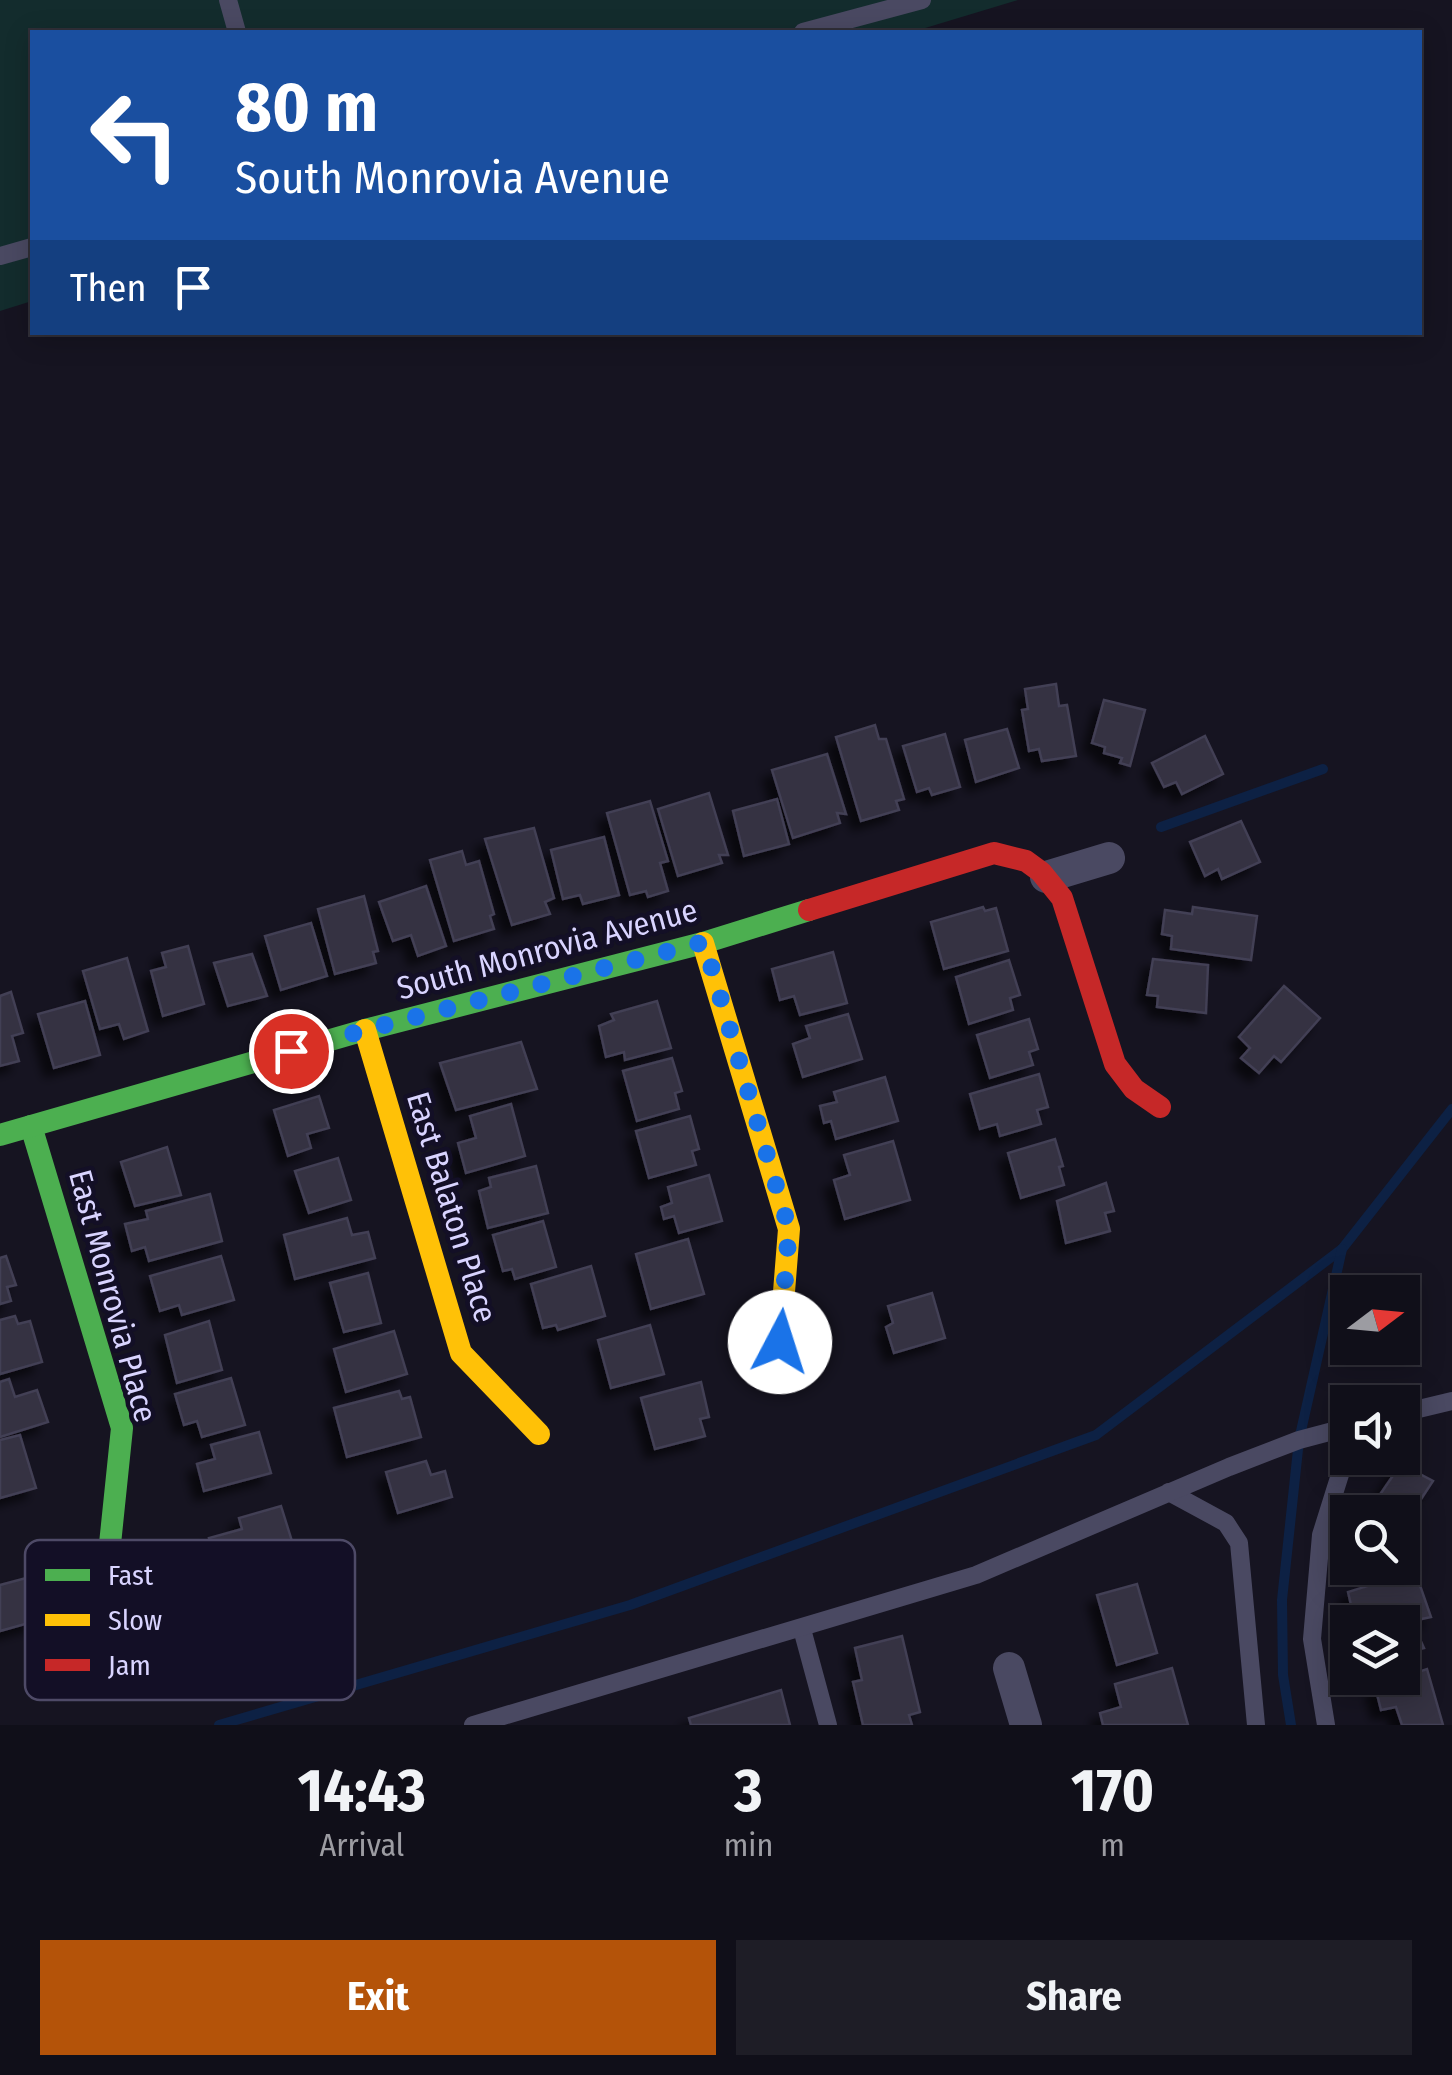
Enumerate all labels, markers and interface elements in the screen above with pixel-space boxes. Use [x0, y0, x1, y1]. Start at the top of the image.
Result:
text: 80 m [235, 66, 378, 150]
icon: left [70, 70, 200, 200]
text: South Monrovia Avenue [235, 151, 670, 205]
icon: arrive [166, 260, 221, 315]
text: Then [70, 265, 146, 311]
street label: South Monrovia Avenue [393, 891, 701, 1007]
pin [249, 1009, 334, 1094]
icon: arrive [264, 1024, 319, 1079]
street label: East Balaton Place [399, 1087, 505, 1327]
street label: East Monrovia Place [61, 1166, 165, 1426]
north arrow [1330, 1275, 1420, 1365]
map controls [1330, 1275, 1420, 1695]
position arrow [728, 1290, 832, 1394]
button: sound [1330, 1385, 1420, 1475]
button: search [1330, 1495, 1420, 1585]
legend [25, 1540, 355, 1700]
text: Fast [108, 1559, 154, 1592]
text: Slow [108, 1604, 162, 1637]
button: layers [1330, 1605, 1420, 1695]
text: Jam [108, 1649, 151, 1682]
text: 14:43 [298, 1755, 426, 1827]
text: 3 [734, 1755, 763, 1827]
text: 170 [1071, 1755, 1154, 1827]
text: Arrival [319, 1826, 404, 1864]
text: min [724, 1826, 773, 1864]
text: m [1100, 1826, 1125, 1864]
button: Exit [40, 1940, 716, 2055]
button: Share [736, 1940, 1412, 2055]

